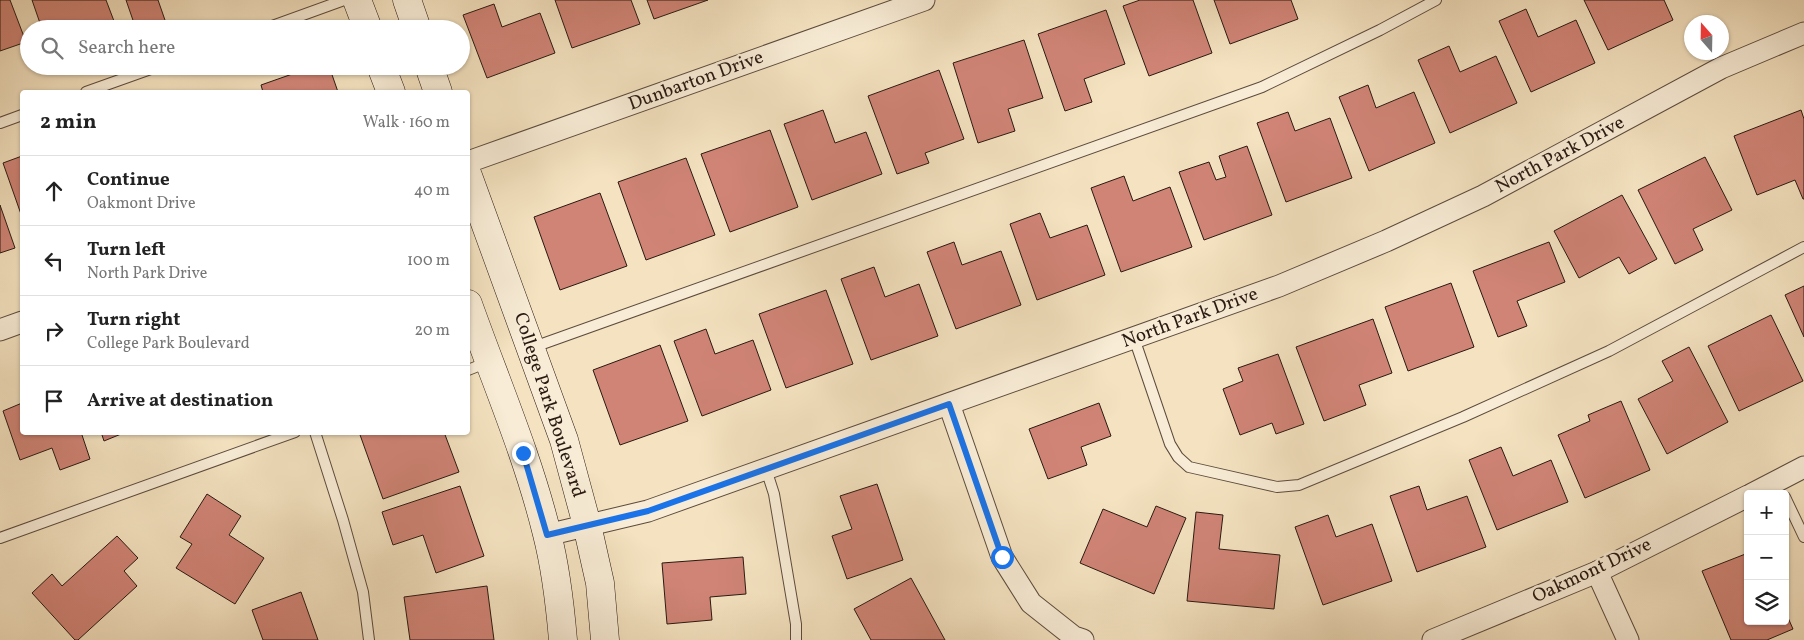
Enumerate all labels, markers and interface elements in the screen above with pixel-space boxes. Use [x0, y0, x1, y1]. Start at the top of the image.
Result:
north arrow [1684, 15, 1729, 60]
search box [20, 20, 470, 75]
icon: search [38, 34, 66, 62]
text: Search here [78, 35, 175, 61]
street label: Dunbarton Drive [625, 45, 767, 117]
text: 2 min [40, 108, 97, 137]
street label: North Park Drive [1491, 110, 1629, 200]
text: Walk · 160 m [363, 112, 450, 134]
text: Continue [87, 167, 170, 193]
icon: ahead [40, 177, 68, 205]
text: 40 m [414, 180, 450, 202]
text: Oakmont Drive [87, 193, 196, 215]
text: Turn left [87, 237, 166, 263]
icon: left [40, 247, 68, 275]
text: 100 m [407, 250, 450, 272]
text: North Park Drive [87, 263, 207, 285]
street label: North Park Drive [1118, 281, 1262, 355]
text: Turn right [87, 307, 180, 333]
street label: College Park Boulevard [507, 309, 591, 501]
icon: right [40, 317, 68, 345]
text: 20 m [415, 320, 450, 342]
text: College Park Boulevard [87, 333, 250, 355]
icon: arrive [40, 387, 68, 415]
text: Arrive at destination [87, 388, 273, 414]
route end [512, 442, 535, 465]
map controls [1744, 490, 1789, 625]
button: + [1744, 490, 1789, 535]
street label: Oakmont Drive [1528, 532, 1656, 610]
button: − [1744, 535, 1789, 580]
route start [991, 546, 1014, 569]
button: layers [1744, 580, 1789, 625]

